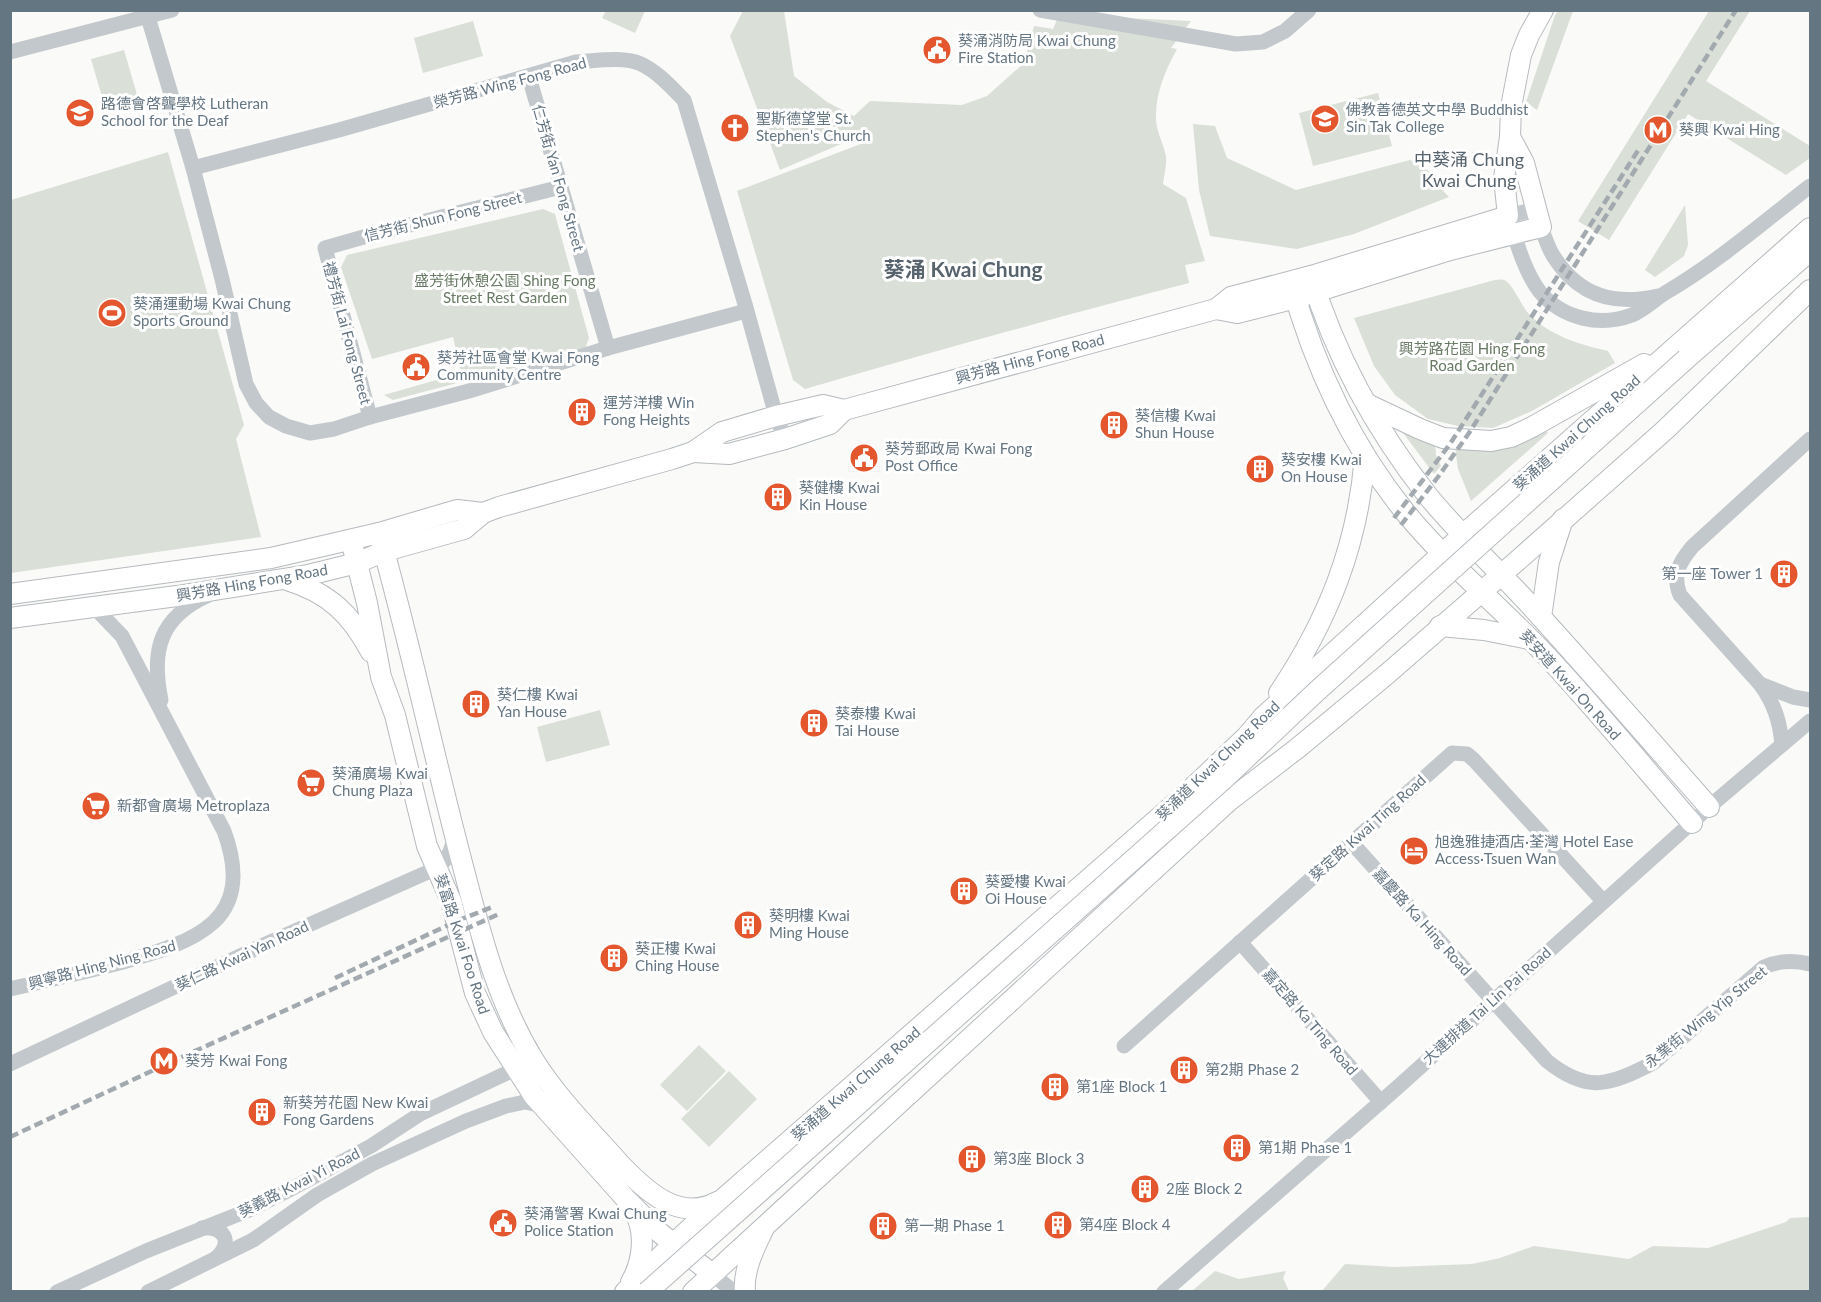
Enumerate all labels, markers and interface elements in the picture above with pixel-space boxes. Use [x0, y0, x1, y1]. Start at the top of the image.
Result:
place label: 葵涌消防局 Kwai Chung Fire Station [958, 31, 1116, 66]
public building icon: 葵涌消防局 Kwai Chung Fire Station [921, 34, 953, 66]
street label: 榮芳路 Wing Fong Road [431, 53, 588, 111]
place label: 路德會啓聾學校 Lutheran School for the Deaf [101, 94, 268, 129]
school or university icon: 路德會啓聾學校 Lutheran School for the Deaf [64, 97, 96, 129]
place label: 佛教善德英文中學 Buddhist Sin Tak College [1346, 100, 1529, 135]
street label: 仁芳街 Yan Fong Street [529, 102, 589, 254]
school or university icon: 佛教善德英文中學 Buddhist Sin Tak College [1309, 103, 1341, 135]
place label: 聖斯德望堂 St. Stephen's Church [756, 109, 871, 144]
church icon: 聖斯德望堂 St. Stephen's Church [719, 112, 751, 144]
metro station icon: 葵興 Kwai Hing [1642, 114, 1674, 146]
place label: 葵興 Kwai Hing [1679, 120, 1780, 138]
district label: 中葵涌 Chung Kwai Chung [1414, 148, 1524, 191]
street label: 信芳街 Shun Fong Street [362, 188, 524, 244]
district label: 葵涌 Kwai Chung [884, 256, 1042, 281]
street label: 禮芳街 Lai Fong Street [320, 259, 376, 407]
park label: 盛芳街休憩公園 Shing Fong Street Rest Garden [414, 271, 596, 306]
place label: 葵涌運動場 Kwai Chung Sports Ground [133, 294, 291, 329]
sports icon: 葵涌運動場 Kwai Chung Sports Ground [96, 297, 128, 329]
street label: 興芳路 Hing Fong Road [953, 329, 1106, 387]
park label: 興芳路花園 Hing Fong Road Garden [1399, 339, 1545, 374]
place label: 葵芳社區會堂 Kwai Fong Community Centre [437, 348, 599, 383]
public building icon: 葵芳社區會堂 Kwai Fong Community Centre [400, 351, 432, 383]
street label: 葵涌道 Kwai Chung Road [1509, 370, 1644, 494]
place label: 運芳洋樓 Win Fong Heights [603, 393, 694, 428]
building icon: 運芳洋樓 Win Fong Heights [566, 396, 598, 428]
place label: 葵信樓 Kwai Shun House [1135, 406, 1216, 441]
building icon: 葵信樓 Kwai Shun House [1098, 409, 1130, 441]
place label: 葵芳郵政局 Kwai Fong Post Office [885, 439, 1032, 474]
public building icon: 葵芳郵政局 Kwai Fong Post Office [848, 442, 880, 474]
place label: 葵安樓 Kwai On House [1281, 450, 1362, 485]
building icon: 葵安樓 Kwai On House [1244, 453, 1276, 485]
place label: 葵健樓 Kwai Kin House [799, 478, 880, 513]
building icon: 葵健樓 Kwai Kin House [762, 481, 794, 513]
building icon: 第一座 Tower 1 [1768, 558, 1800, 590]
street label: 興芳路 Hing Fong Road [175, 560, 329, 604]
place label: 第一座 Tower 1 [1661, 564, 1763, 582]
street label: 葵安道 Kwai On Road [1517, 625, 1625, 743]
place label: 葵仁樓 Kwai Yan House [497, 685, 578, 720]
building icon: 葵仁樓 Kwai Yan House [460, 688, 492, 720]
street label: 葵涌道 Kwai Chung Road [1152, 697, 1283, 824]
place label: 葵泰樓 Kwai Tai House [835, 704, 916, 739]
building icon: 葵泰樓 Kwai Tai House [798, 707, 830, 739]
place label: 葵涌廣場 Kwai Chung Plaza [332, 764, 428, 799]
supermarket icon: 葵涌廣場 Kwai Chung Plaza [295, 767, 327, 799]
street label: 葵定路 Kwai Ting Road [1306, 770, 1429, 884]
supermarket icon: 新都會廣場 Metroplaza [80, 790, 112, 822]
place label: 新都會廣場 Metroplaza [117, 796, 270, 814]
place label: 旭逸雅捷酒店·荃灣 Hotel Ease Access·Tsuen Wan [1435, 832, 1633, 867]
hotel icon: 旭逸雅捷酒店·荃灣 Hotel Ease Access·Tsuen Wan [1398, 835, 1430, 867]
street label: 嘉慶路 Ka Hing Road [1370, 864, 1476, 979]
street label: 葵富路 Kwai Foo Road [432, 871, 494, 1016]
place label: 葵愛樓 Kwai Oi House [985, 872, 1066, 907]
building icon: 葵愛樓 Kwai Oi House [948, 875, 980, 907]
place label: 葵明樓 Kwai Ming House [769, 906, 850, 941]
building icon: 葵明樓 Kwai Ming House [732, 909, 764, 941]
street label: 葵仁路 Kwai Yan Road [172, 916, 311, 994]
street label: 興寧路 Hing Ning Road [26, 936, 177, 992]
place label: 葵正樓 Kwai Ching House [635, 939, 720, 974]
building icon: 葵正樓 Kwai Ching House [598, 942, 630, 974]
street label: 大連排道 Tai Lin Pai Road [1419, 943, 1554, 1068]
street label: 永業街 Wing Yip Street [1641, 961, 1771, 1071]
street label: 嘉定路 Ka Ting Road [1260, 964, 1362, 1078]
street label: 葵涌道 Kwai Chung Road [787, 1022, 923, 1144]
metro station icon: 葵芳 Kwai Fong [148, 1045, 180, 1077]
place label: 葵芳 Kwai Fong [185, 1051, 287, 1069]
building icon: 第2期 Phase 2 [1168, 1054, 1200, 1086]
place label: 第2期 Phase 2 [1205, 1060, 1299, 1078]
building icon: 第1座 Block 1 [1039, 1071, 1071, 1103]
place label: 第1座 Block 1 [1076, 1077, 1167, 1095]
place label: 新葵芳花園 New Kwai Fong Gardens [283, 1093, 428, 1128]
building icon: 新葵芳花園 New Kwai Fong Gardens [246, 1096, 278, 1128]
building icon: 第1期 Phase 1 [1221, 1132, 1253, 1164]
place label: 第1期 Phase 1 [1258, 1138, 1352, 1156]
building icon: 第3座 Block 3 [956, 1143, 988, 1175]
street label: 葵義路 Kwai Yi Road [235, 1144, 362, 1221]
place label: 第3座 Block 3 [993, 1149, 1084, 1167]
building icon: 2座 Block 2 [1129, 1173, 1161, 1205]
place label: 2座 Block 2 [1166, 1179, 1242, 1197]
place label: 葵涌警署 Kwai Chung Police Station [524, 1204, 667, 1239]
public building icon: 葵涌警署 Kwai Chung Police Station [487, 1207, 519, 1239]
building icon: 第4座 Block 4 [1042, 1209, 1074, 1241]
building icon: 第一期 Phase 1 [867, 1210, 899, 1242]
place label: 第4座 Block 4 [1079, 1215, 1171, 1233]
place label: 第一期 Phase 1 [904, 1216, 1005, 1234]

